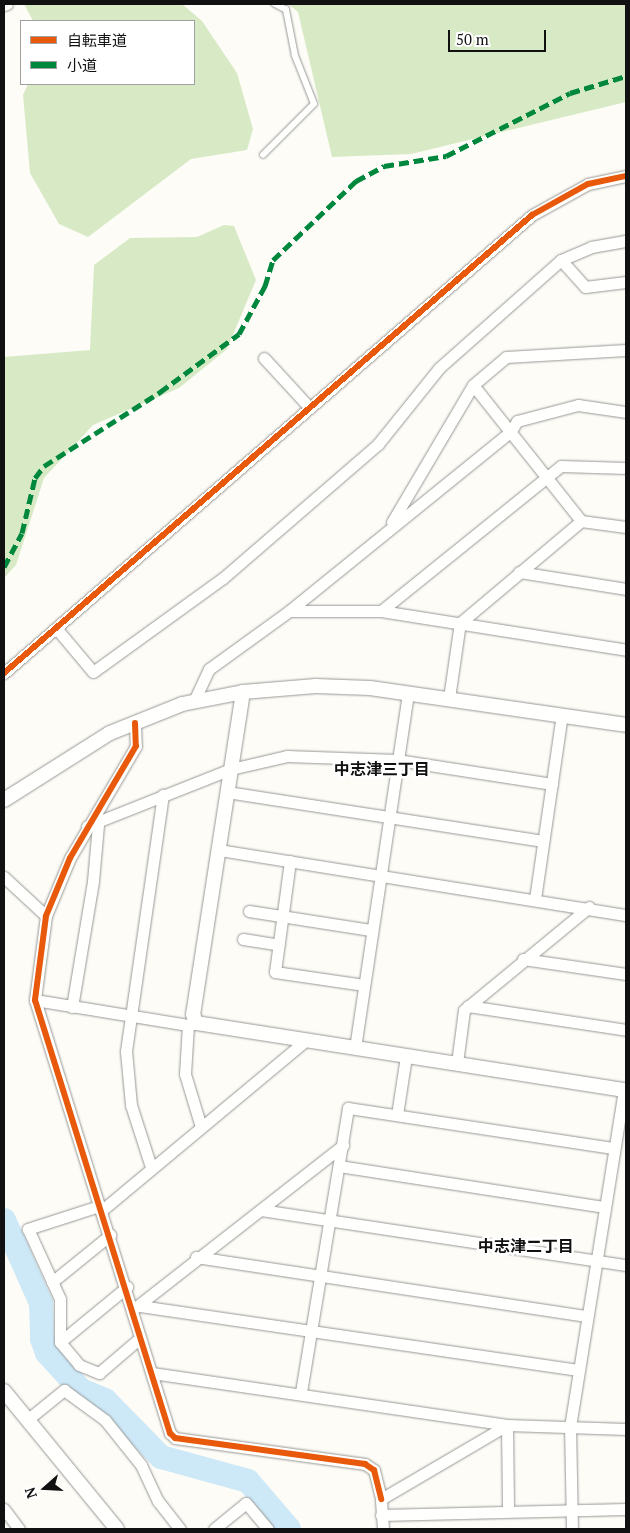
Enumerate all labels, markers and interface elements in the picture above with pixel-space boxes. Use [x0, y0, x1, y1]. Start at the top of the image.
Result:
legend [20, 20, 195, 85]
scale bar [450, 20, 548, 52]
text: 50 m [456, 29, 489, 49]
text: 自転車道 [67, 30, 127, 50]
text: 小道 [67, 55, 97, 75]
district label: 中志津三丁目 [334, 759, 430, 779]
district label: 中志津二丁目 [478, 1236, 574, 1256]
north arrow [20, 1463, 70, 1513]
text: N [20, 1485, 41, 1501]

